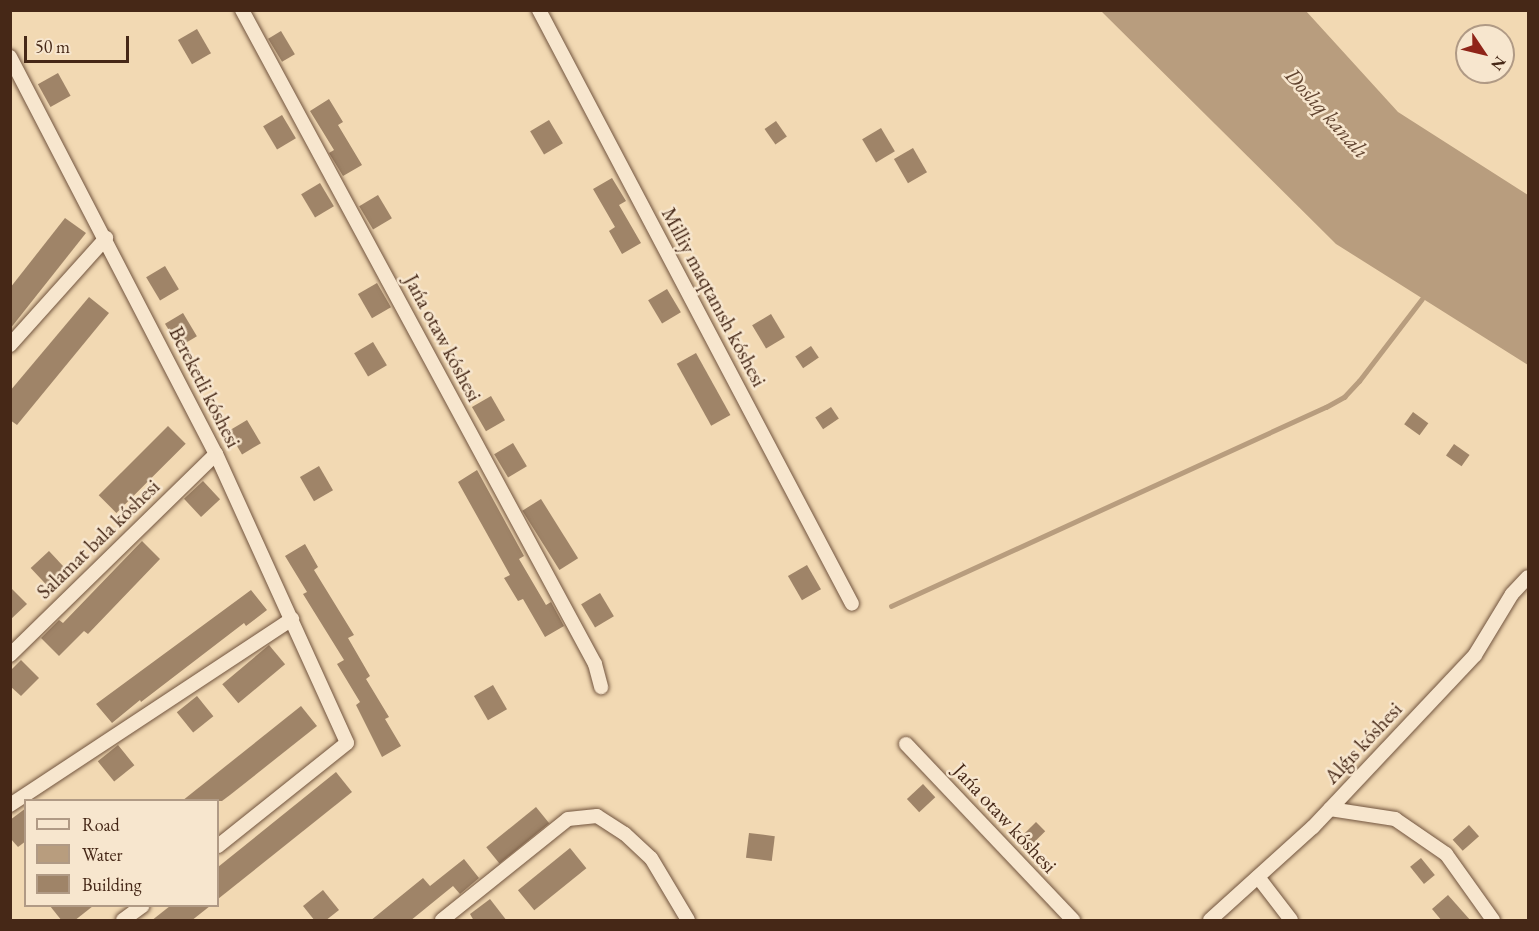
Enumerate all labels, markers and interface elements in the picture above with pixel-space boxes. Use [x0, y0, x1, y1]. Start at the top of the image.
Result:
scale bar [27, 24, 132, 62]
north arrow [1455, 24, 1515, 84]
text: 50 m [35, 35, 70, 58]
text: N [1486, 52, 1511, 75]
water label: Doslıq kanalı [1279, 62, 1375, 164]
street label: Milliy maqtanısh kóshesi [656, 203, 772, 391]
street label: Jańa otaw kóshesi [399, 270, 487, 406]
street label: Bereketli kóshesi [164, 322, 246, 452]
street label: Salamat bala kóshesi [31, 474, 165, 604]
street label: Alǵıs kóshesi [1319, 697, 1407, 789]
street label: Jańa otaw kóshesi [948, 758, 1062, 878]
legend [24, 799, 219, 907]
text: Road [82, 813, 120, 836]
text: Water [82, 843, 123, 866]
text: Building [82, 873, 142, 896]

